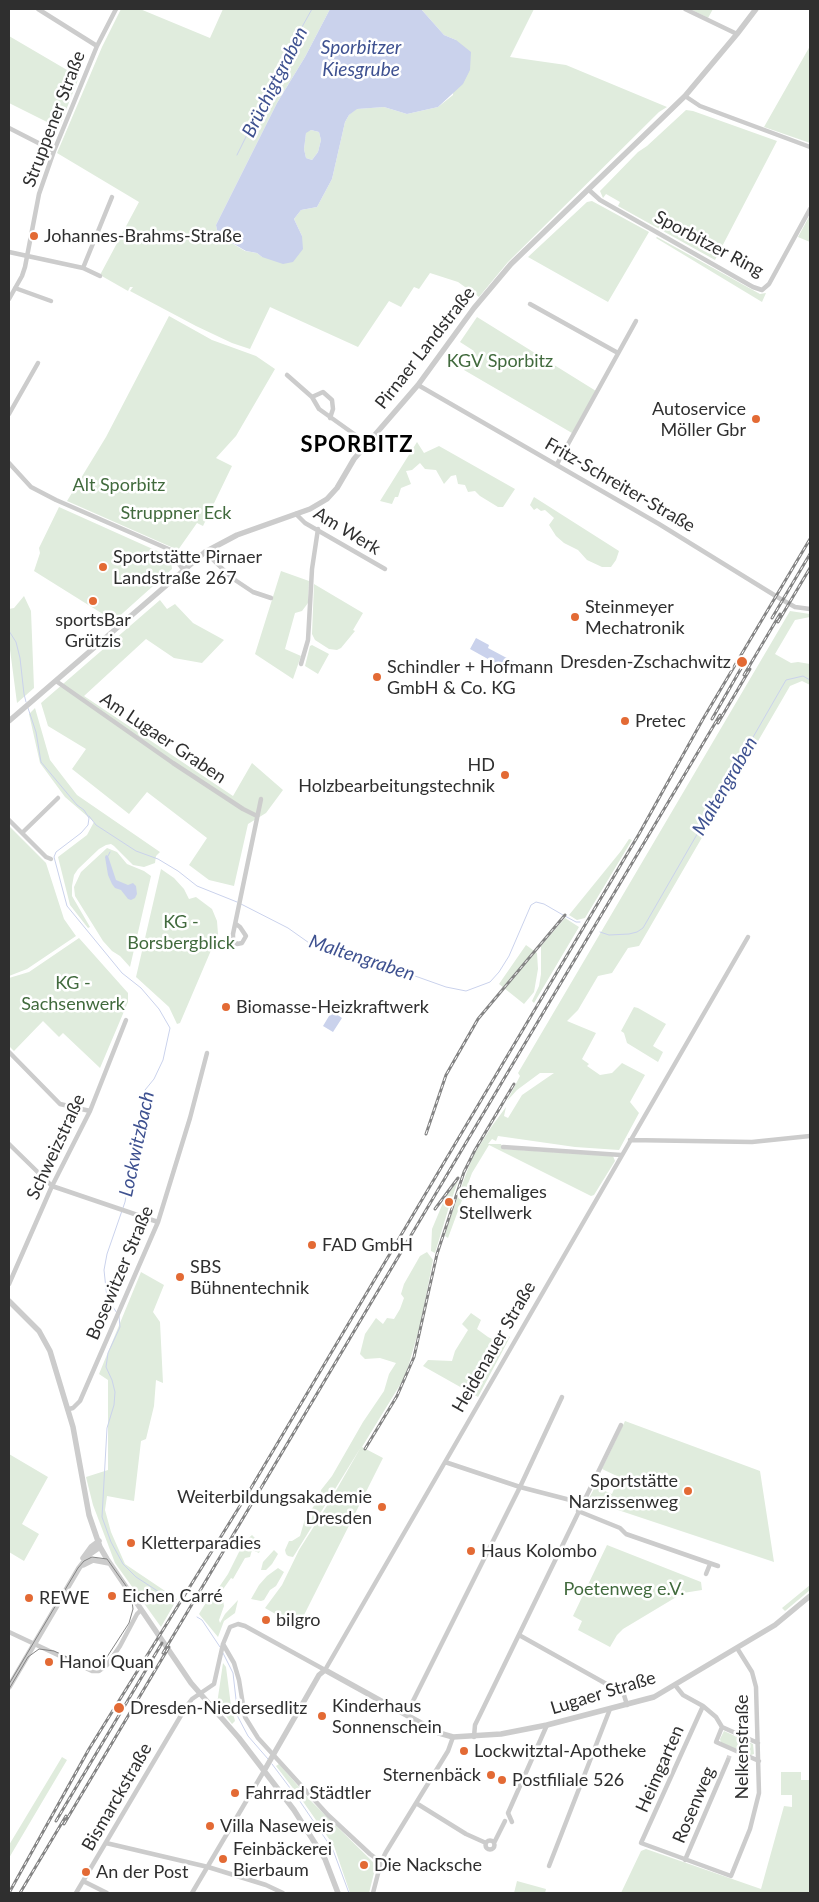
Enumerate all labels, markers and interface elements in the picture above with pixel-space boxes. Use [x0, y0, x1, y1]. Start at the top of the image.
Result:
water label: Brüchigtgraben [237, 23, 313, 141]
water label: Sporbitzer Kiesgrube [321, 37, 401, 81]
street label: Struppener Straße [18, 48, 90, 190]
street label: Sporbitzer Ring [651, 206, 767, 282]
place label: Johannes-Brahms-Straße [44, 225, 242, 247]
marker: Johannes-Brahms-Straße [28, 230, 40, 242]
street label: Pirnaer Landstraße [371, 283, 479, 413]
park label: KGV Sporbitz [447, 350, 553, 372]
place label: Autoservice Möller Gbr [652, 398, 746, 440]
marker: Autoservice Möller Gbr [750, 413, 762, 425]
district label: SPORBITZ [299, 432, 415, 458]
street label: Fritz-Schreiter-Straße [541, 433, 699, 537]
park label: Alt Sporbitz [73, 474, 165, 496]
park label: Struppner Eck [121, 502, 231, 524]
street label: Am Werk [310, 503, 384, 559]
place label: Sportstätte Pirnaer Landstraße 267 [113, 546, 262, 588]
marker: Sportstätte Pirnaer Landstraße 267 [97, 561, 109, 573]
marker: sportsBar Grützis [87, 595, 99, 607]
place label: Steinmeyer Mechatronik [585, 596, 685, 638]
place label: sportsBar Grützis [55, 609, 131, 652]
marker: Steinmeyer Mechatronik [569, 611, 581, 623]
place label: Dresden-Zschachwitz [560, 651, 731, 673]
marker: Dresden-Zschachwitz [735, 655, 749, 669]
place label: Schindler + Hofmann GmbH & Co. KG [387, 656, 553, 699]
marker: Schindler + Hofmann GmbH & Co. KG [371, 671, 383, 683]
street label: Am Lugaer Graben [96, 688, 230, 788]
place label: Pretec [635, 710, 686, 732]
marker: Pretec [619, 715, 631, 727]
water label: Maltengraben [688, 733, 762, 839]
place label: HD Holzbearbeitungstechnik [298, 754, 495, 796]
marker: HD Holzbearbeitungstechnik [499, 769, 511, 781]
park label: KG - Borsbergblick [127, 911, 235, 954]
water label: Maltengraben [306, 930, 418, 986]
park label: KG - Sachsenwerk [21, 972, 125, 1014]
place label: Biomasse-Heizkraftwerk [236, 996, 429, 1018]
marker: Biomasse-Heizkraftwerk [220, 1001, 232, 1013]
water label: Lockwitzbach [115, 1089, 159, 1199]
street label: Schweizstraße [22, 1091, 90, 1203]
place label: ehemaliges Stellwerk [459, 1181, 547, 1224]
marker: ehemaliges Stellwerk [443, 1196, 455, 1208]
street label: Bosewitzer Straße [82, 1203, 158, 1343]
place label: FAD GmbH [322, 1234, 413, 1256]
marker: FAD GmbH [306, 1239, 318, 1251]
place label: SBS Bühnentechnik [190, 1256, 309, 1298]
marker: SBS Bühnentechnik [174, 1271, 186, 1283]
street label: Heidenauer Straße [448, 1278, 540, 1416]
place label: Sportstätte Narzissenweg [569, 1470, 678, 1512]
marker: Sportstätte Narzissenweg [682, 1485, 694, 1497]
place label: Weiterbildungsakademie Dresden [177, 1486, 372, 1528]
marker: Weiterbildungsakademie Dresden [376, 1501, 388, 1513]
place label: Kletterparadies [141, 1532, 261, 1554]
marker: Kletterparadies [125, 1537, 137, 1549]
place label: Haus Kolombo [481, 1540, 597, 1562]
marker: Haus Kolombo [465, 1545, 477, 1557]
park label: Poetenweg e.V. [564, 1578, 684, 1600]
place label: Eichen Carré [122, 1585, 223, 1607]
place label: REWE [39, 1587, 90, 1609]
marker: Eichen Carré [106, 1590, 118, 1602]
marker: REWE [23, 1592, 35, 1604]
place label: bilgro [276, 1609, 320, 1631]
marker: bilgro [260, 1614, 272, 1626]
place label: Hanoi Quan [59, 1651, 154, 1673]
marker: Hanoi Quan [43, 1656, 55, 1668]
street label: Lugaer Straße [548, 1667, 658, 1719]
place label: Kinderhaus Sonnenschein [332, 1695, 442, 1738]
street label: Nelkenstraße [731, 1695, 753, 1799]
place label: Dresden-Niedersedlitz [130, 1697, 307, 1719]
marker: Dresden-Niedersedlitz [112, 1701, 126, 1715]
marker: Kinderhaus Sonnenschein [316, 1710, 328, 1722]
street label: Heimgarten [631, 1722, 689, 1816]
street label: Bismarckstraße [77, 1739, 157, 1855]
place label: Lockwitztal-Apotheke [474, 1740, 646, 1762]
marker: Lockwitztal-Apotheke [458, 1745, 470, 1757]
street label: Rosenweg [668, 1763, 720, 1847]
place label: Sternenbäck [383, 1764, 481, 1786]
marker: Sternenbäck [485, 1769, 497, 1781]
place label: Postfiliale 526 [512, 1769, 624, 1791]
marker: Postfiliale 526 [496, 1774, 508, 1786]
place label: Fahrrad Städtler [245, 1782, 371, 1804]
marker: Fahrrad Städtler [229, 1787, 241, 1799]
place label: Villa Naseweis [220, 1815, 334, 1837]
marker: Villa Naseweis [204, 1820, 216, 1832]
place label: Feinbäckerei Bierbaum [233, 1838, 332, 1880]
marker: Feinbäckerei Bierbaum [217, 1853, 229, 1865]
place label: Die Nacksche [374, 1854, 482, 1876]
marker: Die Nacksche [358, 1859, 370, 1871]
place label: An der Post [96, 1861, 188, 1883]
marker: An der Post [80, 1866, 92, 1878]

